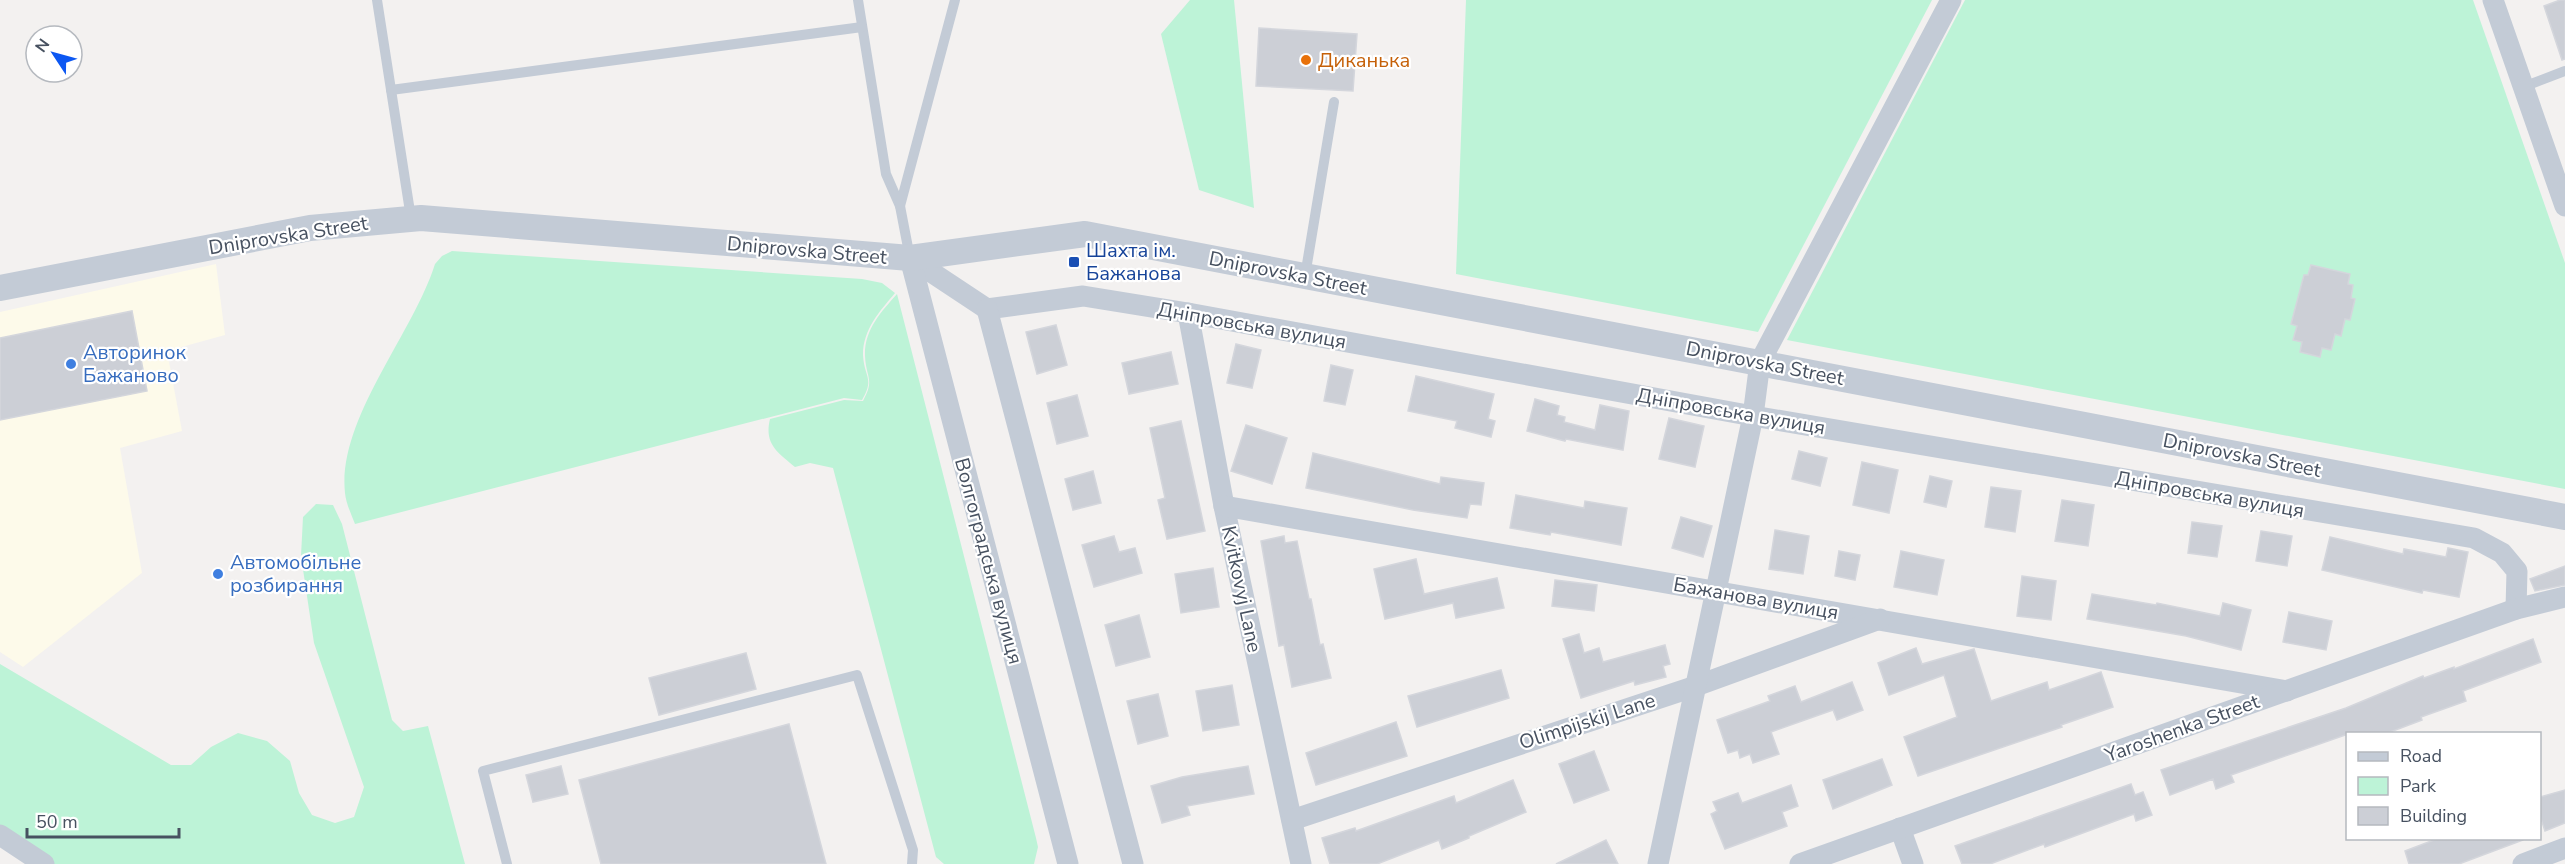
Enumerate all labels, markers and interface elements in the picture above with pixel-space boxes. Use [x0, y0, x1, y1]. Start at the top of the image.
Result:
north arrow [24, 24, 84, 84]
text: N [30, 34, 55, 57]
place label: Диканька [1318, 47, 1410, 74]
marker: Диканька [1299, 53, 1313, 67]
street label: Dniprovska Street [207, 209, 370, 261]
street label: Dniprovska Street [726, 230, 889, 271]
place label: Шахта ім. Бажанова [1086, 237, 1181, 287]
street label: Dniprovska Street [1207, 245, 1370, 302]
marker: Шахта ім. Бажанова [1067, 255, 1081, 269]
street label: Дніпровська вулиця [1155, 296, 1348, 355]
street label: Dniprovska Street [1684, 335, 1847, 392]
place label: Авторинок Бажаново [83, 339, 186, 389]
marker: Авторинок Бажаново [64, 357, 78, 371]
street label: Дніпровська вулиця [1634, 382, 1827, 441]
street label: Dniprovska Street [2161, 427, 2324, 484]
street label: Волгоградська вулиця [948, 455, 1029, 667]
street label: Дніпровська вулиця [2113, 465, 2306, 524]
street label: Kvitkovyj Lane [1215, 523, 1268, 655]
place label: Автомобільне розбирання [230, 549, 361, 599]
marker: Автомобільне розбирання [211, 567, 225, 581]
street label: Бажанова вулиця [1671, 571, 1841, 626]
street label: Olimpijskij Lane [1516, 687, 1659, 756]
street label: Yaroshenka Street [2100, 688, 2264, 769]
legend [2346, 732, 2541, 840]
text: Road [2400, 744, 2442, 768]
text: Park [2400, 774, 2437, 798]
scale bar [27, 801, 178, 839]
text: Building [2400, 804, 2467, 828]
text: 50 m [36, 810, 78, 834]

